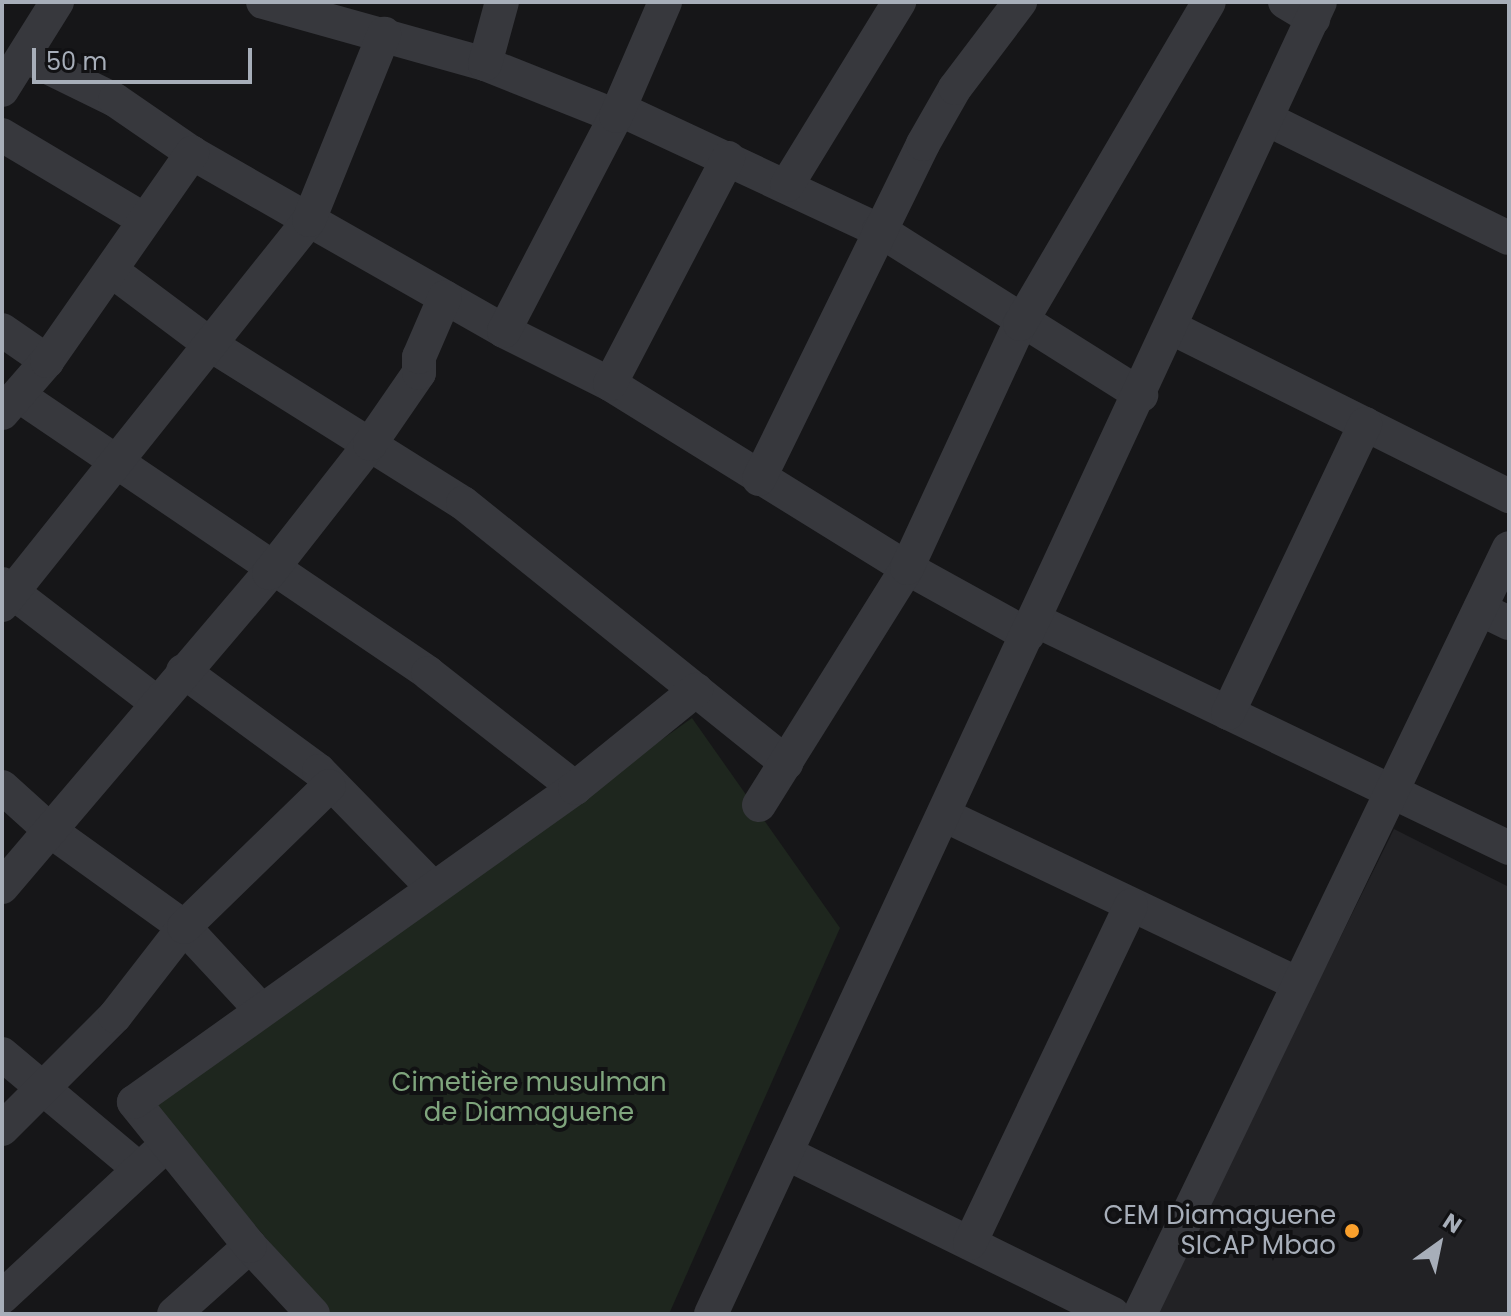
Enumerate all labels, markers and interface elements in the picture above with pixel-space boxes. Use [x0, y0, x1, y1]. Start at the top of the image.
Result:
scale bar [36, 32, 256, 82]
text: 50 m [46, 45, 107, 78]
park label: Cimetière musulman de Diamaguene [391, 1067, 667, 1128]
place label: CEM Diamaguene SICAP Mbao [1103, 1200, 1336, 1262]
north arrow [1399, 1204, 1479, 1284]
text: N [1437, 1206, 1468, 1241]
marker: CEM Diamaguene SICAP Mbao [1343, 1222, 1361, 1240]

